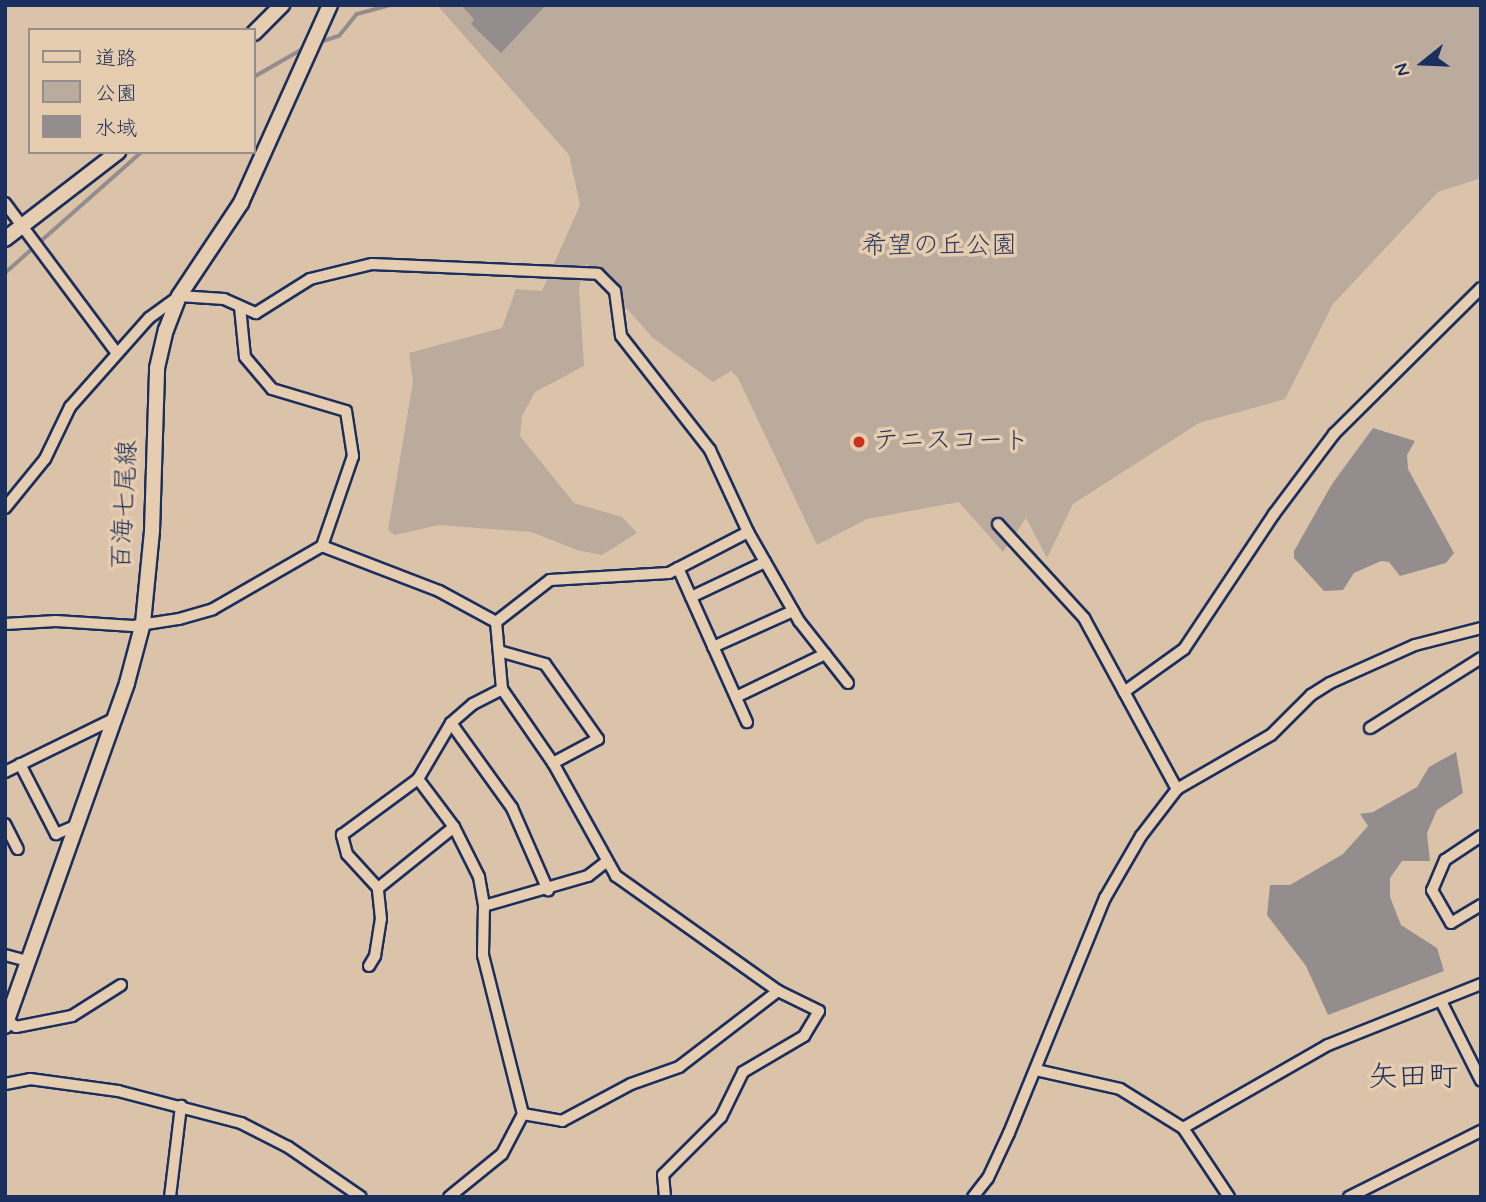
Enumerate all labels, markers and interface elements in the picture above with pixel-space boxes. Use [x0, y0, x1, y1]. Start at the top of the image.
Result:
legend [28, 28, 256, 154]
north arrow [1388, 28, 1458, 98]
text: 道路 [95, 45, 137, 73]
text: N [1389, 60, 1416, 80]
text: 公園 [95, 80, 137, 108]
text: 水域 [95, 115, 137, 143]
park label: 希望の丘公園 [861, 231, 1017, 263]
place label: テニスコート [873, 426, 1029, 458]
marker: テニスコート [851, 434, 867, 450]
street label: 百海七尾線 [107, 439, 145, 571]
district label: 矢田町 [1368, 1060, 1458, 1096]

